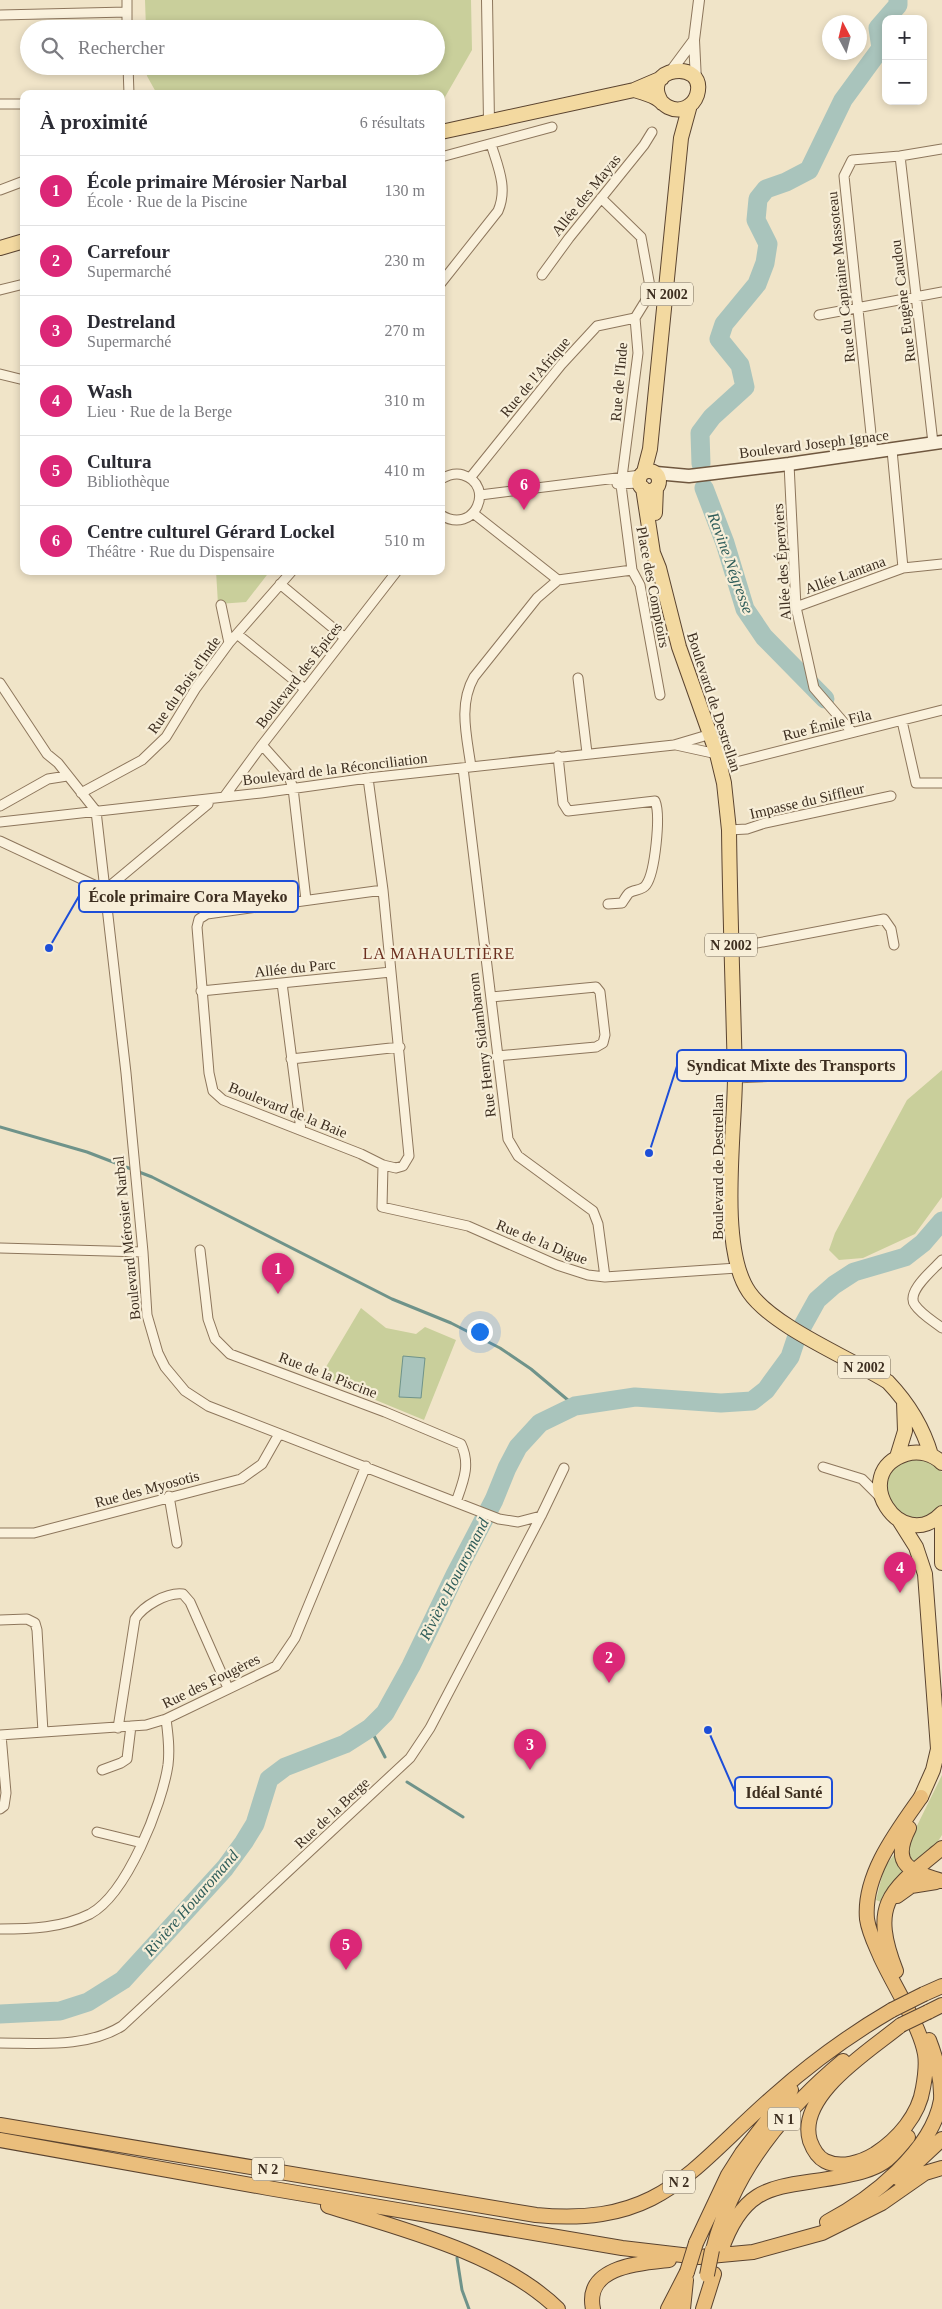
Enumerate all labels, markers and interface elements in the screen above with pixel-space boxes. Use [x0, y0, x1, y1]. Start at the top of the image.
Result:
north arrow [822, 15, 867, 60]
map controls [882, 15, 927, 105]
button: + [882, 15, 927, 60]
search box [20, 20, 445, 75]
icon: search [38, 34, 66, 62]
text: Rechercher [78, 37, 165, 58]
button: − [882, 60, 927, 105]
text: À proximité [40, 110, 148, 134]
text: 6 résultats [360, 114, 425, 131]
street label: Allée des Mayas [548, 151, 624, 239]
text: École primaire Mérosier Narbal [87, 171, 347, 192]
text: 1 [52, 182, 60, 199]
text: 130 m [385, 182, 425, 199]
street label: Rue du Capitaine Massoteau [824, 190, 858, 363]
text: École · Rue de la Piscine [87, 193, 247, 210]
street label: Rue Eugène Caudou [887, 238, 918, 363]
text: Carrefour [87, 241, 170, 262]
text: 2 [52, 252, 60, 269]
text: 230 m [385, 252, 425, 269]
text: Supermarché [87, 263, 171, 280]
road number: N 2002 [641, 282, 693, 306]
text: Destreland [87, 311, 175, 332]
text: 3 [52, 322, 60, 339]
text: 270 m [385, 322, 425, 339]
text: Supermarché [87, 333, 171, 350]
street label: Rue de l'Afrique [497, 334, 573, 420]
street label: Rue de l'Inde [608, 341, 630, 422]
text: Wash [87, 381, 132, 402]
text: 4 [52, 392, 60, 409]
text: 310 m [385, 392, 425, 409]
text: Lieu · Rue de la Berge [87, 403, 232, 420]
street label: Boulevard Joseph Ignace [738, 427, 890, 461]
text: Cultura [87, 451, 151, 472]
text: 5 [52, 462, 60, 479]
text: 410 m [385, 462, 425, 479]
pin: 6 [508, 469, 540, 510]
text: Bibliothèque [87, 473, 170, 490]
street label: Allée des Éperviers [770, 503, 794, 621]
water label: Ravine Négresse [704, 509, 757, 616]
text: Centre culturel Gérard Lockel [87, 521, 335, 542]
street label: Place des Comptoirs [633, 525, 673, 649]
text: 6 [52, 532, 60, 549]
text: 510 m [385, 532, 425, 549]
text: Théâtre · Rue du Dispensaire [87, 543, 274, 560]
street label: Allée Lantana [803, 553, 888, 597]
street label: Boulevard des Épices [253, 619, 345, 731]
street label: Boulevard de Destrellan [684, 630, 744, 774]
street label: Rue du Bois d'Inde [145, 633, 224, 737]
street label: Rue Émile Fila [781, 706, 873, 744]
street label: Boulevard de la Réconciliation [242, 750, 429, 788]
street label: Impasse du Siffleur [748, 780, 866, 822]
callout: École primaire Cora Mayeko [79, 881, 298, 912]
text: École primaire Cora Mayeko [88, 887, 288, 906]
road number: N 2002 [705, 934, 757, 956]
district label: LA MAHAULTIÈRE [363, 944, 515, 962]
street label: Allée du Parc [254, 956, 337, 980]
street label: Rue Henry Sidambarom [465, 971, 499, 1118]
callout: Syndicat Mixte des Transports [677, 1050, 906, 1081]
text: Syndicat Mixte des Transports [687, 1057, 895, 1075]
street label: Boulevard de la Baie [226, 1079, 350, 1141]
street label: Boulevard de Destrellan [710, 1094, 726, 1240]
street label: Boulevard Mérosier Narbal [110, 1155, 144, 1321]
street label: Rue de la Digue [494, 1216, 590, 1268]
pin: 1 [262, 1253, 294, 1294]
your location [467, 1319, 493, 1345]
street label: Rue de la Piscine [277, 1349, 380, 1401]
road number: N 2002 [838, 1355, 890, 1378]
street label: Rue des Myosotis [93, 1467, 201, 1511]
water label: Rivière Houaromand [415, 1514, 493, 1644]
pin: 4 [884, 1552, 916, 1593]
pin: 2 [593, 1642, 625, 1683]
street label: Rue des Fougères [160, 1650, 263, 1712]
pin: 3 [514, 1729, 546, 1770]
street label: Rue de la Berge [291, 1774, 373, 1852]
callout: Idéal Santé [735, 1777, 832, 1808]
text: Idéal Santé [746, 1784, 822, 1801]
water label: Rivière Houaromand [140, 1846, 242, 1960]
pin: 5 [330, 1929, 362, 1970]
road number: N 1 [768, 2108, 800, 2130]
road number: N 2 [252, 2158, 284, 2180]
road number: N 2 [663, 2170, 695, 2194]

